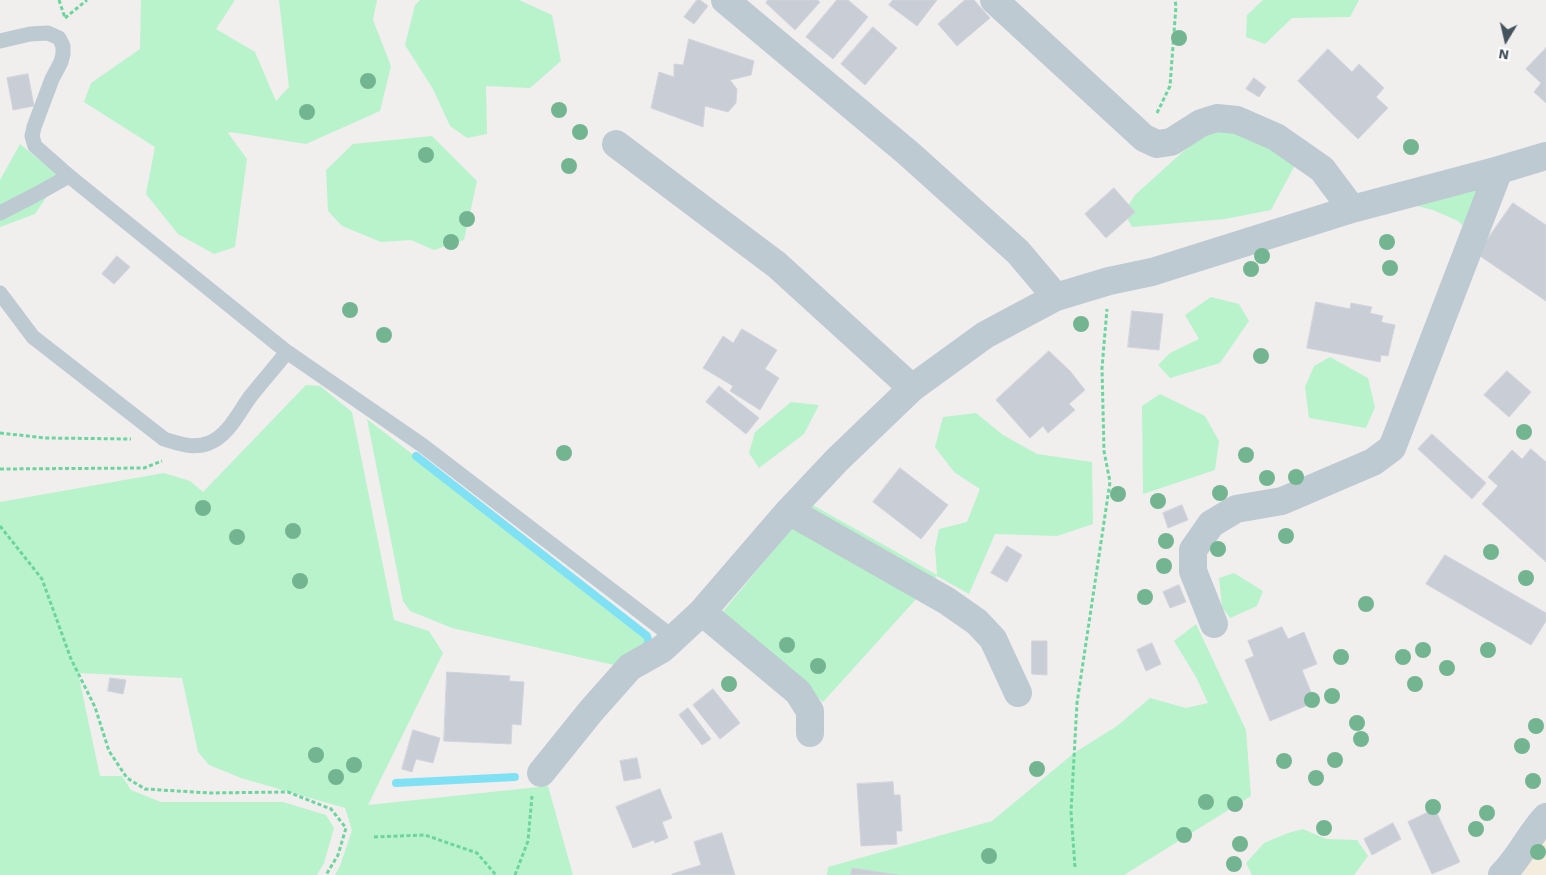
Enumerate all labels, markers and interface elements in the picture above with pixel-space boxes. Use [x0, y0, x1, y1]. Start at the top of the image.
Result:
north arrow [1481, 15, 1531, 65]
text: N [1497, 46, 1510, 64]

